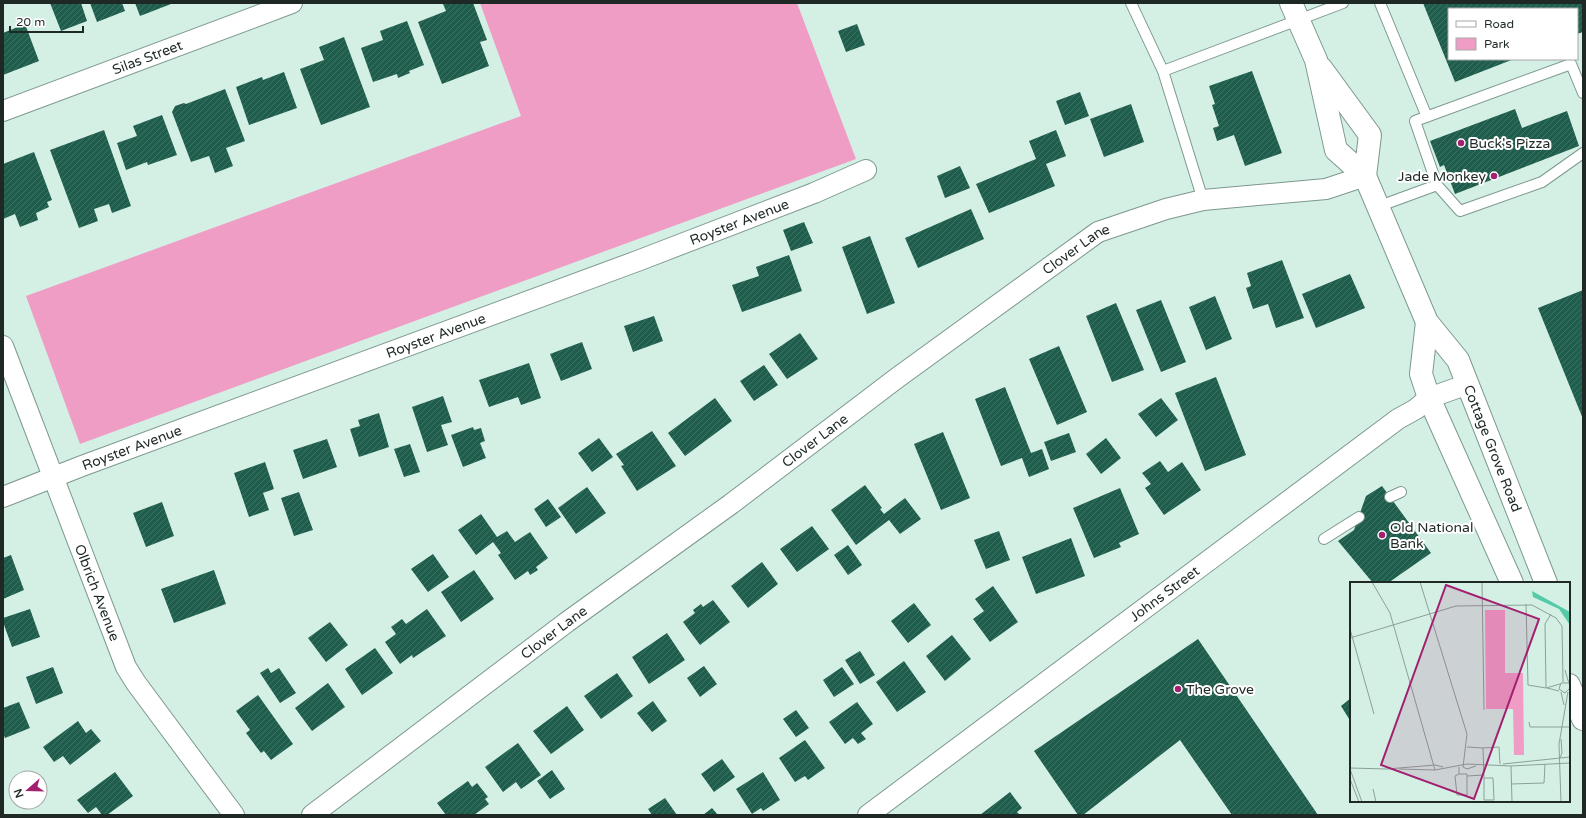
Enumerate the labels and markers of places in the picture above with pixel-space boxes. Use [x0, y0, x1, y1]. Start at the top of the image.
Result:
place label: Buck's Pizza [1469, 135, 1550, 152]
marker: Buck's Pizza [1456, 138, 1466, 148]
place label: Jade Monkey [1398, 168, 1486, 185]
marker: Jade Monkey [1489, 171, 1499, 181]
place label: Old National Bank [1390, 519, 1473, 552]
marker: Old National Bank [1377, 530, 1387, 540]
place label: The Grove [1186, 681, 1254, 698]
marker: The Grove [1173, 684, 1183, 694]

